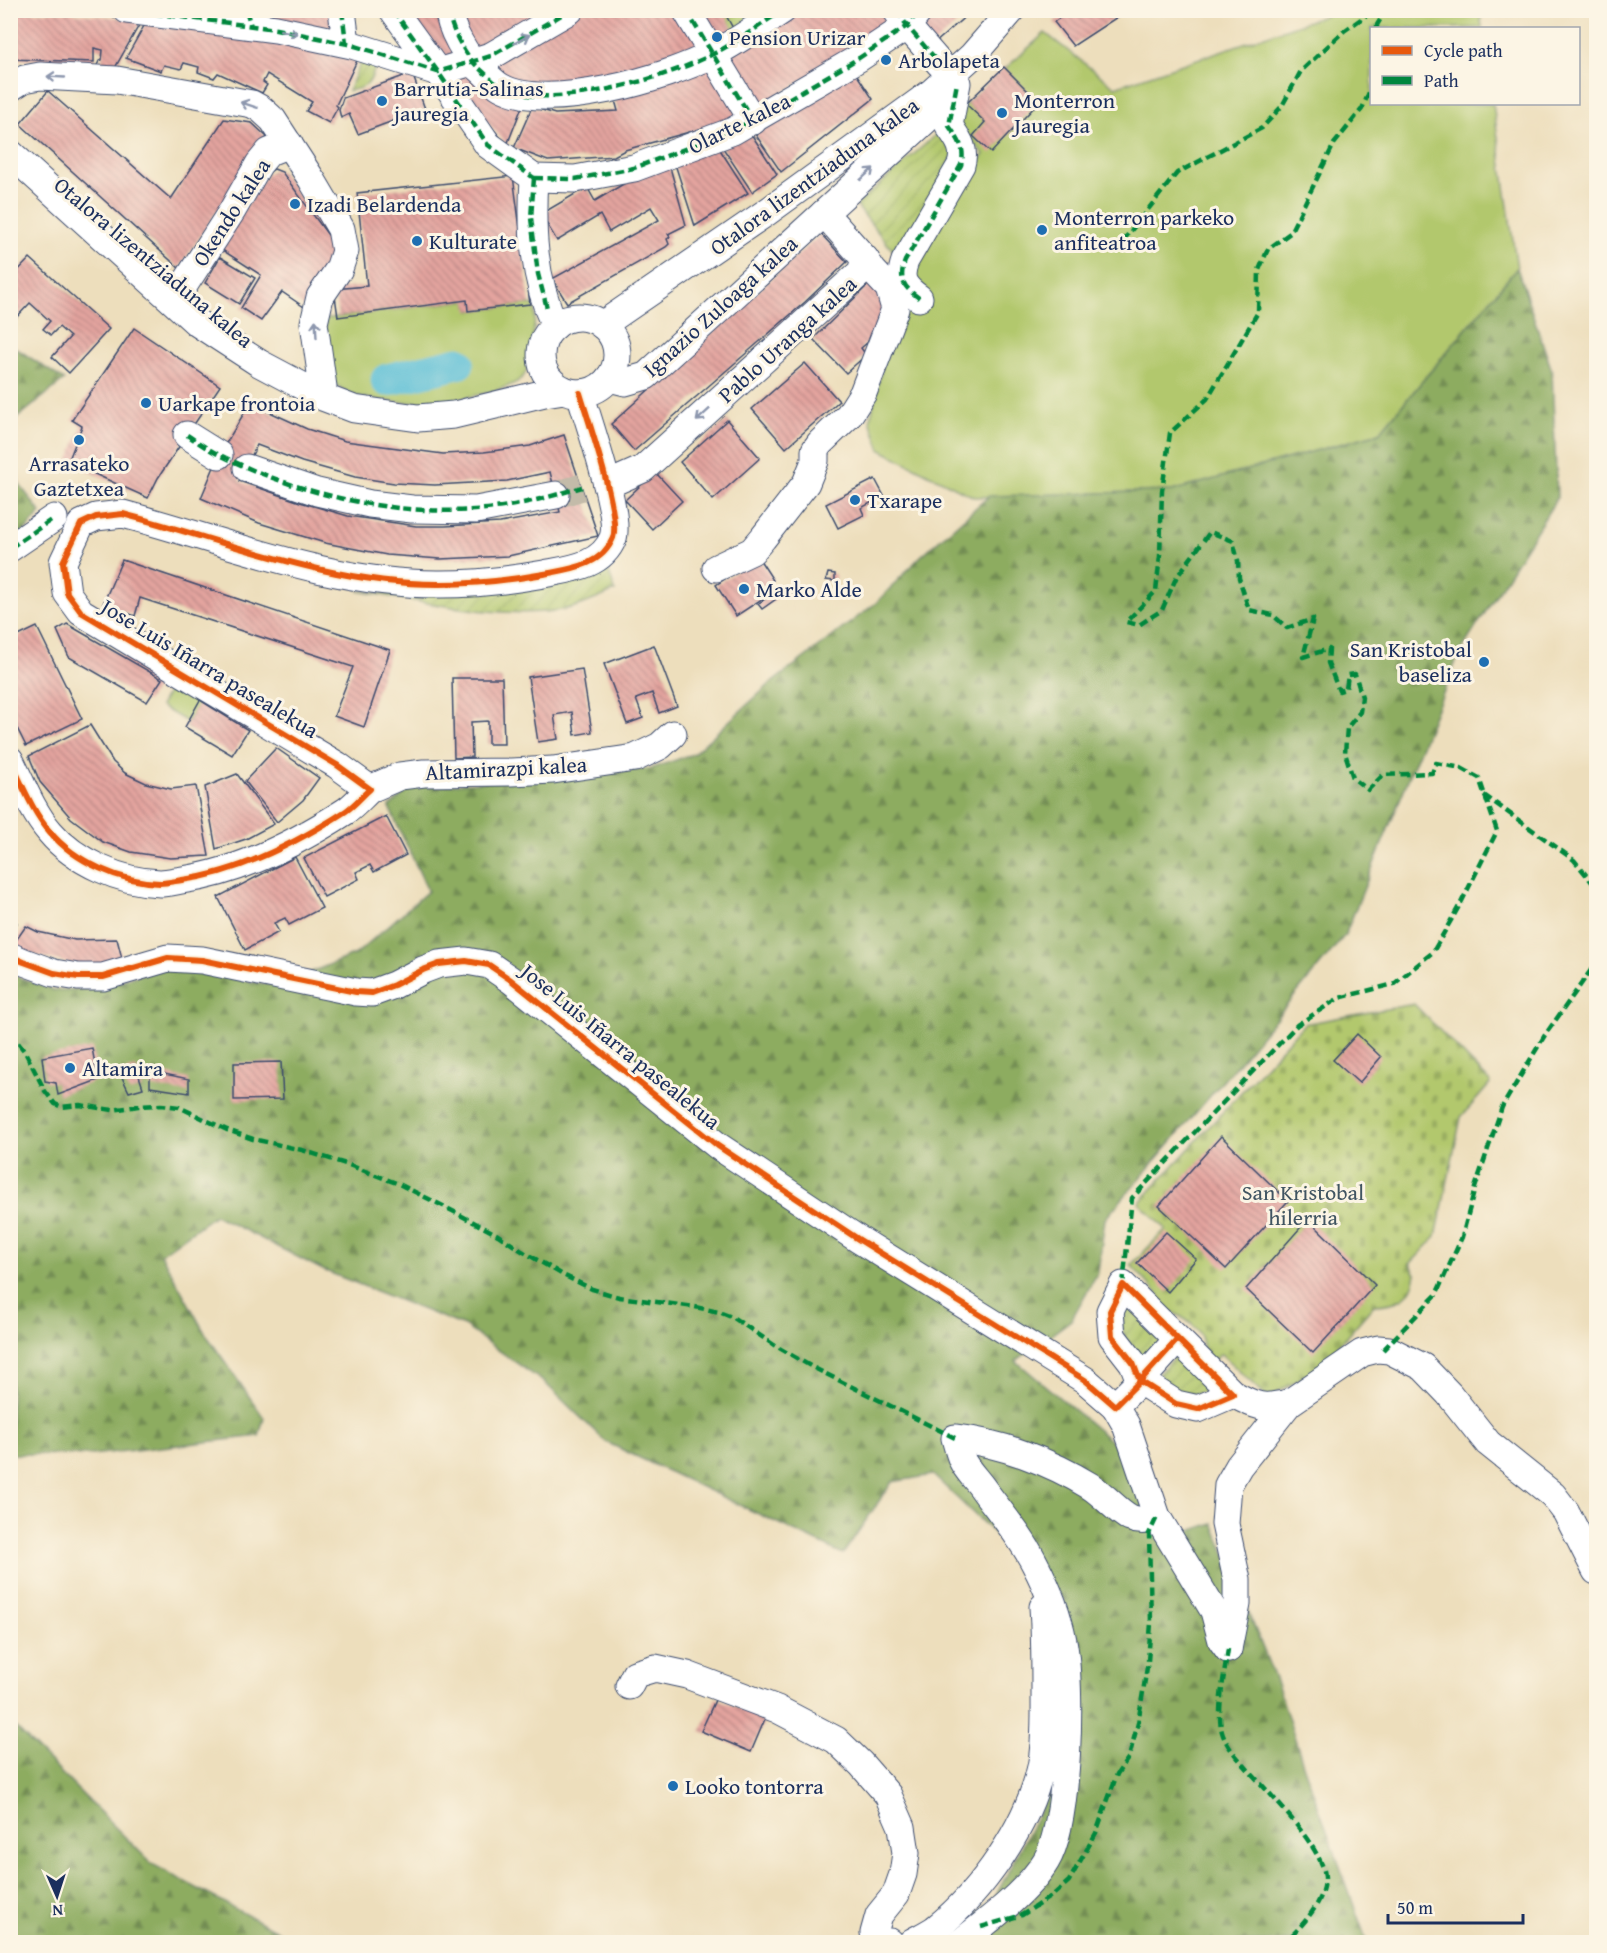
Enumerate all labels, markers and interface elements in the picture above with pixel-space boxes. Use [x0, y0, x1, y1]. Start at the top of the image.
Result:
place label: Pension Urizar [729, 21, 866, 53]
one-way arrow [279, 26, 298, 38]
legend [1370, 27, 1580, 105]
marker: Pension Urizar [710, 30, 724, 44]
one-way arrow [513, 32, 530, 44]
text: Cycle path [1424, 37, 1503, 64]
place label: Arbolapeta [898, 44, 1001, 76]
marker: Arbolapeta [879, 53, 893, 67]
text: Path [1424, 67, 1459, 94]
one-way arrow [47, 71, 67, 82]
place label: Barrutia-Salinas jauregia [391, 72, 544, 129]
street label: Olarte kalea [682, 84, 796, 162]
place label: Monterron Jauregia [1011, 84, 1116, 141]
street label: Otalora lizentziaduna kalea [703, 89, 926, 263]
marker: Barrutia-Salinas jauregia [375, 94, 389, 108]
one-way arrow [240, 98, 259, 109]
marker: Monterron Jauregia [995, 106, 1009, 120]
street label: Okendo kalea [184, 151, 278, 272]
one-way arrow [859, 167, 874, 181]
street label: Otalora lizentziaduna kalea [47, 169, 261, 355]
place label: Izadi Belardenda [307, 188, 462, 220]
marker: Izadi Belardenda [288, 197, 302, 211]
place label: Monterron parkeko anfiteatroa [1054, 201, 1234, 258]
marker: Monterron parkeko anfiteatroa [1035, 223, 1049, 237]
place label: Kulturate [429, 225, 517, 257]
street label: Ignazio Zuloaga kalea [636, 227, 805, 384]
marker: Kulturate [410, 234, 424, 248]
street label: Pablo Uranga kalea [711, 268, 864, 410]
one-way arrow [310, 319, 321, 339]
place label: Uarkape frontoia [158, 387, 316, 419]
marker: Uarkape frontoia [139, 396, 153, 410]
one-way arrow [695, 408, 710, 422]
marker: Arrasateko Gaztetxea [72, 433, 86, 447]
place label: Arrasateko Gaztetxea [29, 447, 129, 504]
place label: Txarape [867, 484, 942, 516]
marker: Txarape [848, 493, 862, 507]
place label: Marko Alde [756, 573, 862, 605]
marker: Marko Alde [737, 582, 751, 596]
street label: Jose Luis Iñarra pasealekua [93, 589, 325, 746]
place label: San Kristobal baseliza [1350, 633, 1473, 690]
marker: San Kristobal baseliza [1477, 655, 1491, 669]
street label: Altamirazpi kalea [424, 748, 588, 788]
street label: Jose Luis Iñarra pasealekua [512, 953, 728, 1137]
place label: Altamira [82, 1052, 164, 1084]
marker: Altamira [63, 1061, 77, 1075]
park label: San Kristobal hilerria [1242, 1176, 1364, 1233]
place label: Looko tontorra [685, 1770, 824, 1802]
marker: Looko tontorra [666, 1779, 680, 1793]
north arrow [27, 1866, 87, 1926]
scale bar [1388, 1887, 1523, 1925]
text: 50 m [1397, 1894, 1433, 1921]
text: N [52, 1899, 64, 1923]

